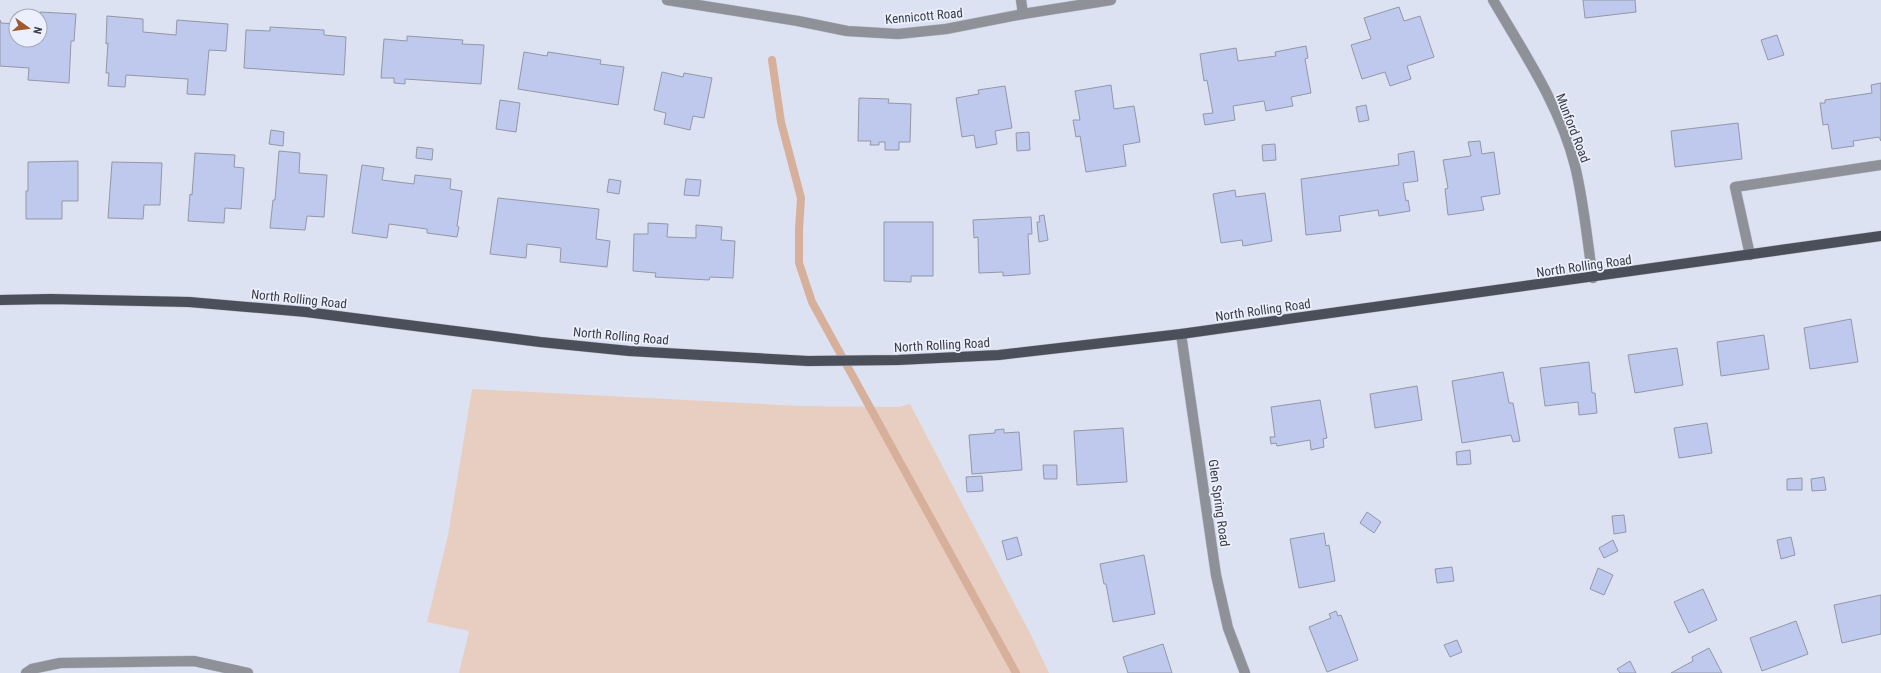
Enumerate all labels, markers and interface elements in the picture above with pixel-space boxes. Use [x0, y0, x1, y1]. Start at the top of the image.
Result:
street label: Kennicott Road [885, 5, 963, 27]
north arrow [8, 8, 48, 48]
text: N [30, 25, 44, 35]
street label: Munford Road [1553, 92, 1593, 164]
street label: North Rolling Road [1535, 252, 1633, 280]
street label: North Rolling Road [250, 287, 348, 311]
street label: North Rolling Road [1214, 296, 1312, 324]
street label: North Rolling Road [572, 324, 670, 348]
street label: North Rolling Road [894, 335, 990, 355]
street label: Glen Spring Road [1205, 458, 1233, 548]

